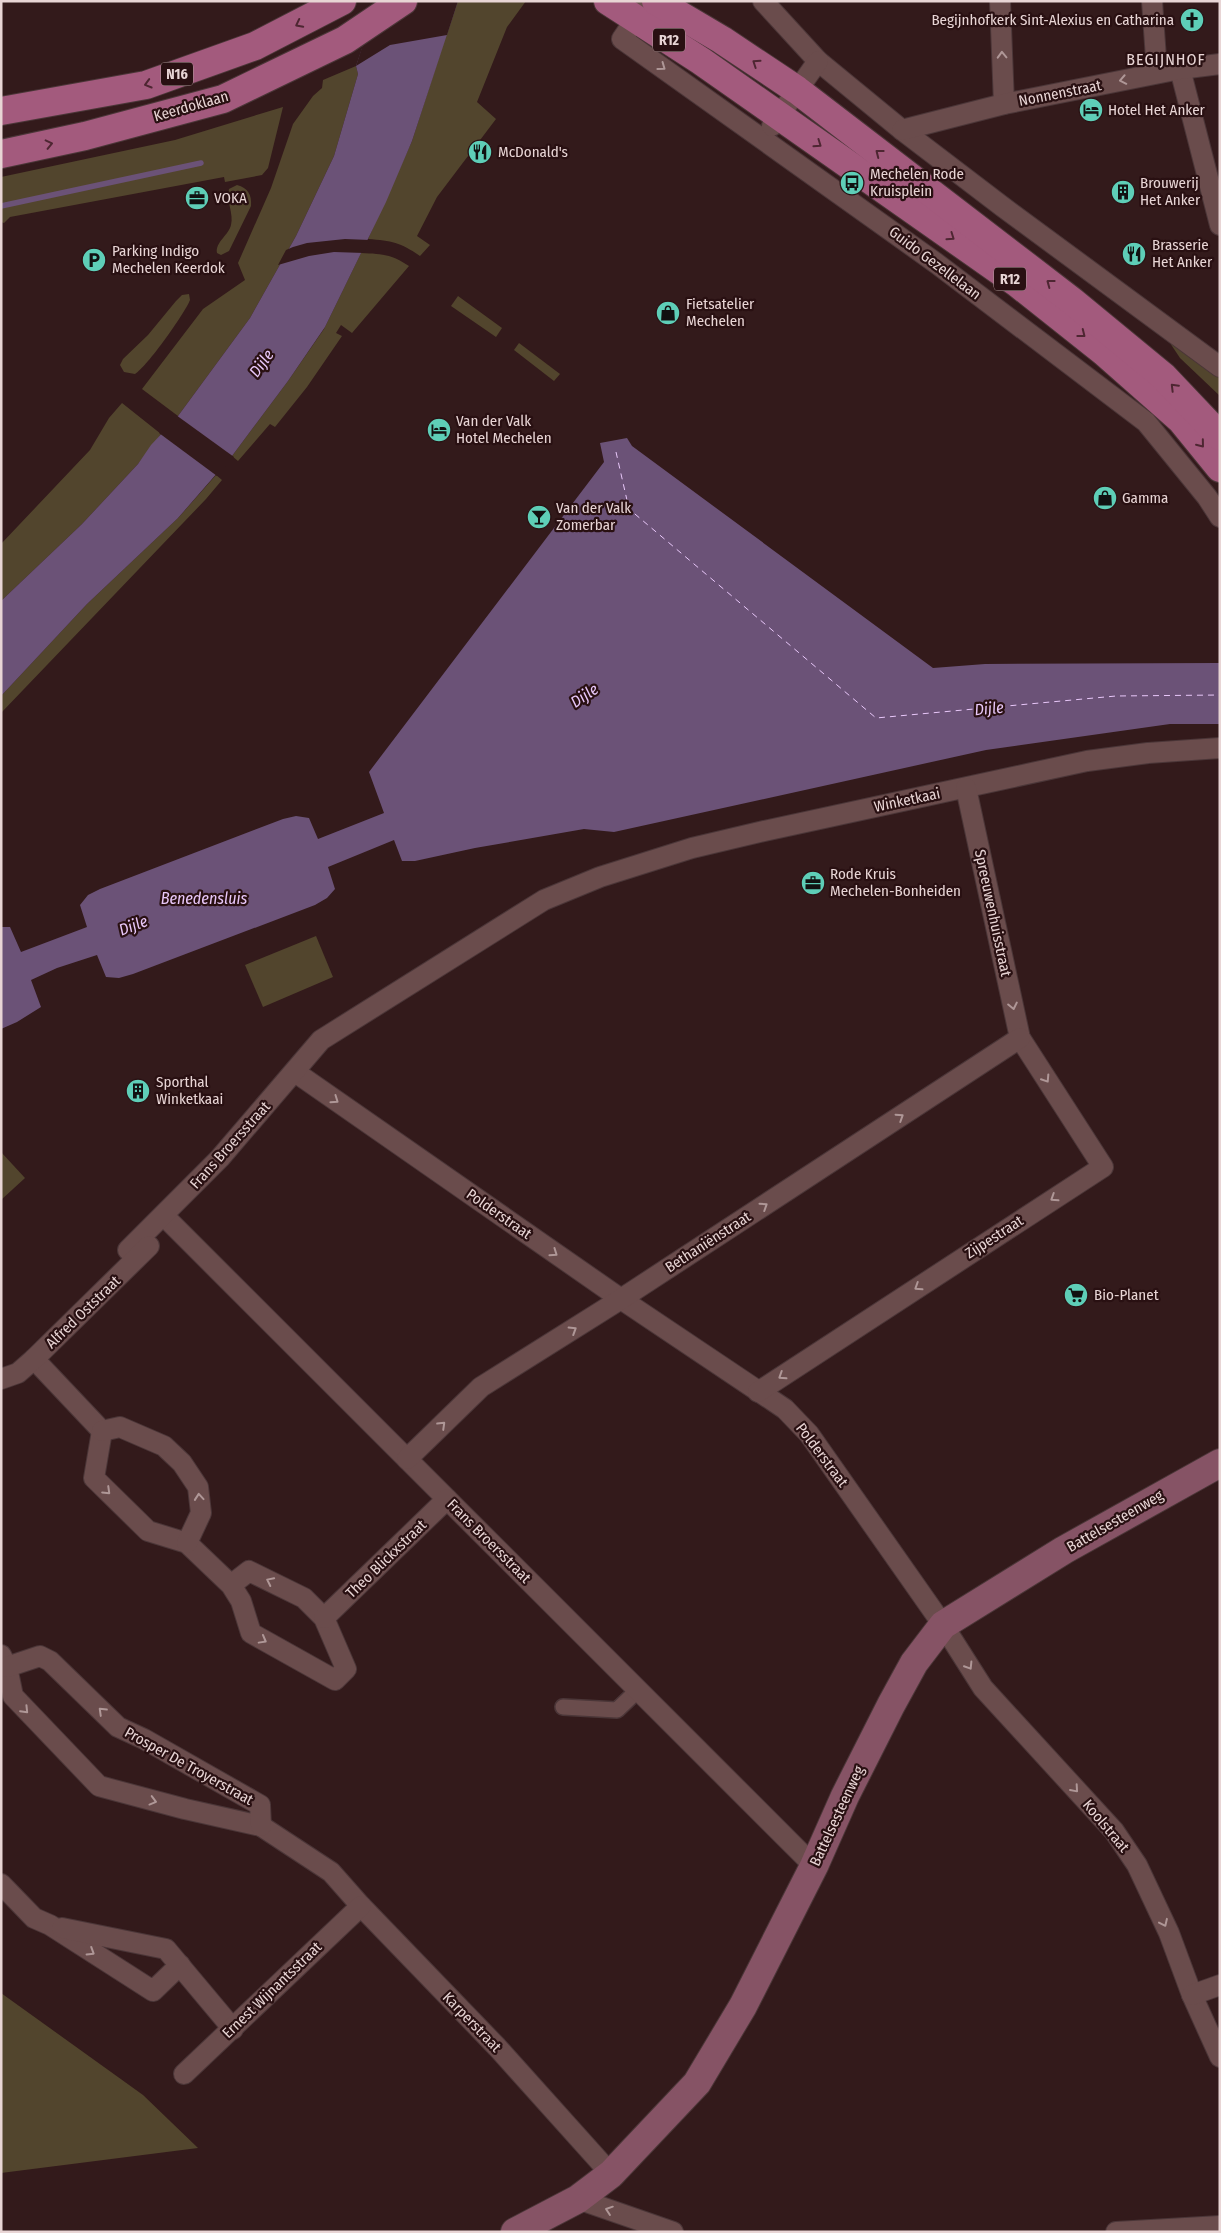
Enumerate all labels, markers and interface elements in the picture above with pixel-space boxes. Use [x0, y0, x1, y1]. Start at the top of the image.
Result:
church icon: Begijnhofkerk Sint-Alexius en Catharina [1179, 7, 1205, 33]
place label: Begijnhofkerk Sint-Alexius en Catharina [931, 11, 1174, 29]
one-way arrow [295, 18, 304, 28]
road number: R12 [653, 28, 685, 52]
district label: BEGIJNHOF [1126, 50, 1206, 69]
one-way arrow [997, 51, 1007, 59]
one-way arrow [752, 59, 761, 69]
one-way arrow [656, 61, 666, 70]
road number: N16 [161, 62, 193, 86]
one-way arrow [1119, 74, 1128, 85]
street label: Nonnenstraat [1017, 76, 1103, 110]
one-way arrow [145, 78, 153, 88]
street label: Keerdoklaan [152, 87, 230, 125]
hotel icon: Hotel Het Anker [1078, 97, 1104, 123]
place label: Hotel Het Anker [1108, 101, 1206, 119]
one-way arrow [813, 138, 822, 147]
one-way arrow [44, 139, 53, 149]
restaurant icon: McDonald's [467, 139, 493, 165]
place label: McDonald's [498, 143, 568, 161]
one-way arrow [876, 150, 885, 158]
place label: Mechelen Rode Kruisplein [870, 165, 964, 200]
bus stop icon: Mechelen Rode Kruisplein [839, 170, 865, 196]
place label: Brouwerij Het Anker [1140, 174, 1201, 209]
building icon: Brouwerij Het Anker [1110, 179, 1136, 205]
office icon: VOKA [184, 185, 210, 211]
place label: VOKA [214, 189, 247, 207]
street label: Guido Gezellelaan [885, 223, 985, 303]
one-way arrow [946, 231, 955, 240]
place label: Brasserie Het Anker [1152, 236, 1213, 271]
restaurant icon: Brasserie Het Anker [1121, 241, 1147, 267]
place label: Parking Indigo Mechelen Keerdok [112, 242, 225, 277]
parking icon: Parking Indigo Mechelen Keerdok [81, 247, 107, 273]
road number: R12 [994, 268, 1026, 290]
one-way arrow [1047, 281, 1056, 289]
place label: Fietsatelier Mechelen [686, 295, 755, 330]
shop icon: Fietsatelier Mechelen [655, 300, 681, 326]
one-way arrow [1076, 329, 1085, 337]
water label: Dijle [245, 346, 278, 381]
one-way arrow [1171, 384, 1180, 393]
place label: Van der Valk Hotel Mechelen [456, 412, 552, 447]
hotel icon: Van der Valk Hotel Mechelen [426, 417, 452, 443]
one-way arrow [1195, 438, 1203, 447]
shop icon: Gamma [1092, 485, 1118, 511]
place label: Gamma [1122, 489, 1168, 507]
place label: Van der Valk Zomerbar [556, 499, 631, 534]
bar icon: Van der Valk Zomerbar [526, 504, 552, 530]
water label: Dijle [567, 679, 602, 711]
water label: Dijle [974, 698, 1005, 719]
street label: Winketkaai [872, 784, 942, 816]
street label: Spreeuwenhuisstraat [971, 848, 1015, 978]
place label: Rode Kruis Mechelen-Bonheiden [830, 865, 961, 900]
office icon: Rode Kruis Mechelen-Bonheiden [800, 870, 826, 896]
water label: Benedensluis [161, 889, 248, 908]
water label: Dijle [116, 911, 151, 940]
one-way arrow [1007, 1002, 1018, 1011]
place label: Sporthal Winketkaai [156, 1073, 223, 1108]
one-way arrow [1040, 1074, 1049, 1083]
building icon: Sporthal Winketkaai [125, 1078, 151, 1104]
one-way arrow [329, 1094, 339, 1103]
street label: Frans Broersstraat [186, 1098, 274, 1192]
one-way arrow [895, 1113, 904, 1123]
street label: Polderstraat [463, 1185, 535, 1243]
one-way arrow [1050, 1192, 1059, 1202]
one-way arrow [759, 1202, 768, 1212]
street label: Bethaniënstraat [662, 1208, 754, 1276]
street label: Zijpestraat [962, 1212, 1027, 1262]
one-way arrow [549, 1247, 558, 1256]
street label: Alfred Oststraat [42, 1272, 124, 1352]
one-way arrow [914, 1281, 923, 1291]
supermarket icon: Bio-Planet [1063, 1282, 1089, 1308]
place label: Bio-Planet [1094, 1286, 1159, 1304]
one-way arrow [567, 1326, 576, 1336]
one-way arrow [778, 1370, 787, 1379]
street label: Polderstraat [792, 1420, 852, 1491]
one-way arrow [436, 1422, 445, 1431]
one-way arrow [102, 1485, 111, 1494]
street label: Battelsesteenweg [1064, 1486, 1166, 1556]
one-way arrow [194, 1493, 205, 1501]
street label: Frans Broersstraat [443, 1495, 535, 1587]
street label: Theo Blickxstraat [342, 1516, 430, 1602]
one-way arrow [266, 1578, 275, 1588]
one-way arrow [258, 1633, 267, 1643]
one-way arrow [963, 1661, 973, 1670]
one-way arrow [20, 1704, 29, 1713]
one-way arrow [98, 1708, 107, 1717]
street label: Prosper De Troyerstraat [122, 1723, 257, 1809]
street label: Battelsesteenweg [806, 1763, 868, 1869]
one-way arrow [1069, 1783, 1078, 1792]
one-way arrow [149, 1795, 157, 1805]
street label: Koolstraat [1079, 1796, 1133, 1856]
one-way arrow [1158, 1918, 1169, 1927]
street label: Ernest Wijnantsstraat [219, 1938, 325, 2042]
one-way arrow [86, 1945, 95, 1955]
street label: Karperstraat [439, 1988, 505, 2056]
one-way arrow [606, 2206, 614, 2216]

